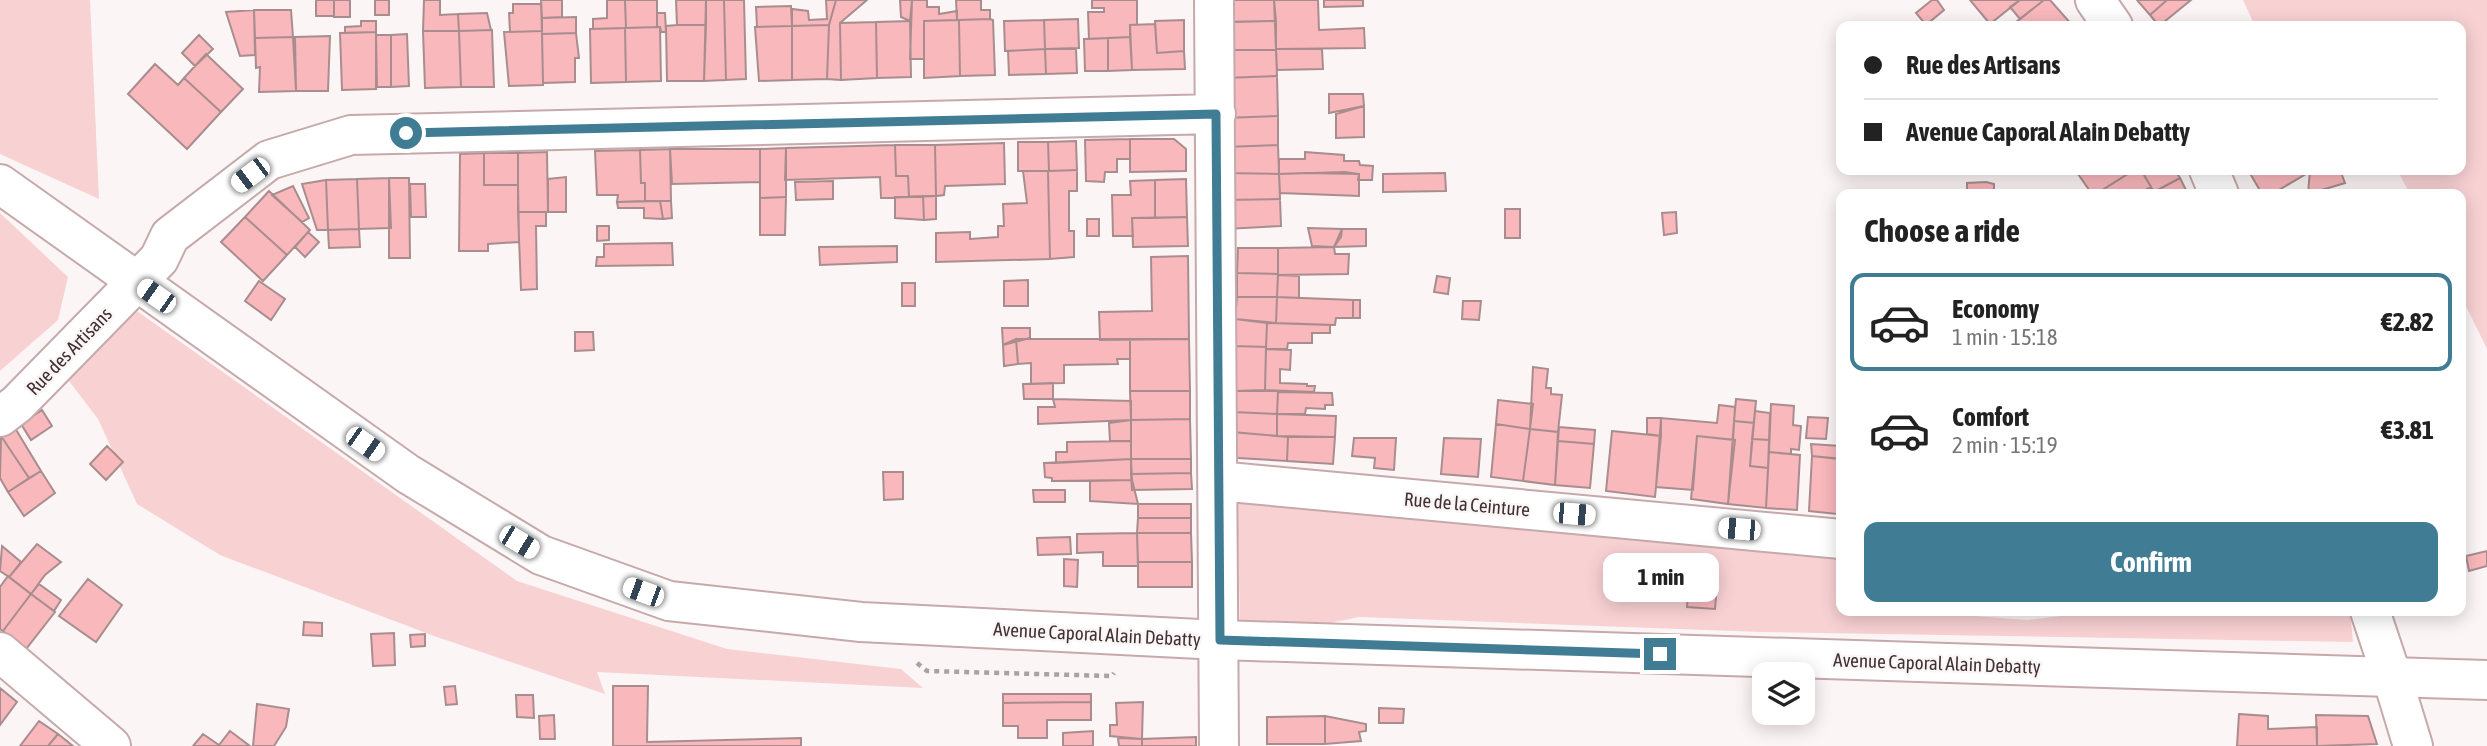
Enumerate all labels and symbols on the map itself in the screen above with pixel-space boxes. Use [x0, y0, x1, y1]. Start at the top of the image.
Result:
route start [390, 117, 422, 149]
car [227, 154, 274, 196]
car [133, 275, 180, 317]
street label: Rue des Artisans [22, 303, 116, 399]
car [342, 423, 389, 465]
street label: Rue de la Ceinture [1403, 488, 1531, 520]
car [1553, 502, 1596, 526]
car [1718, 517, 1761, 541]
car [496, 522, 543, 562]
callout: 1 min [1602, 552, 1718, 602]
car [620, 575, 667, 609]
street label: Avenue Caporal Alain Debatty [993, 618, 1201, 650]
route end [1644, 638, 1676, 670]
street label: Avenue Caporal Alain Debatty [1833, 648, 2041, 678]

